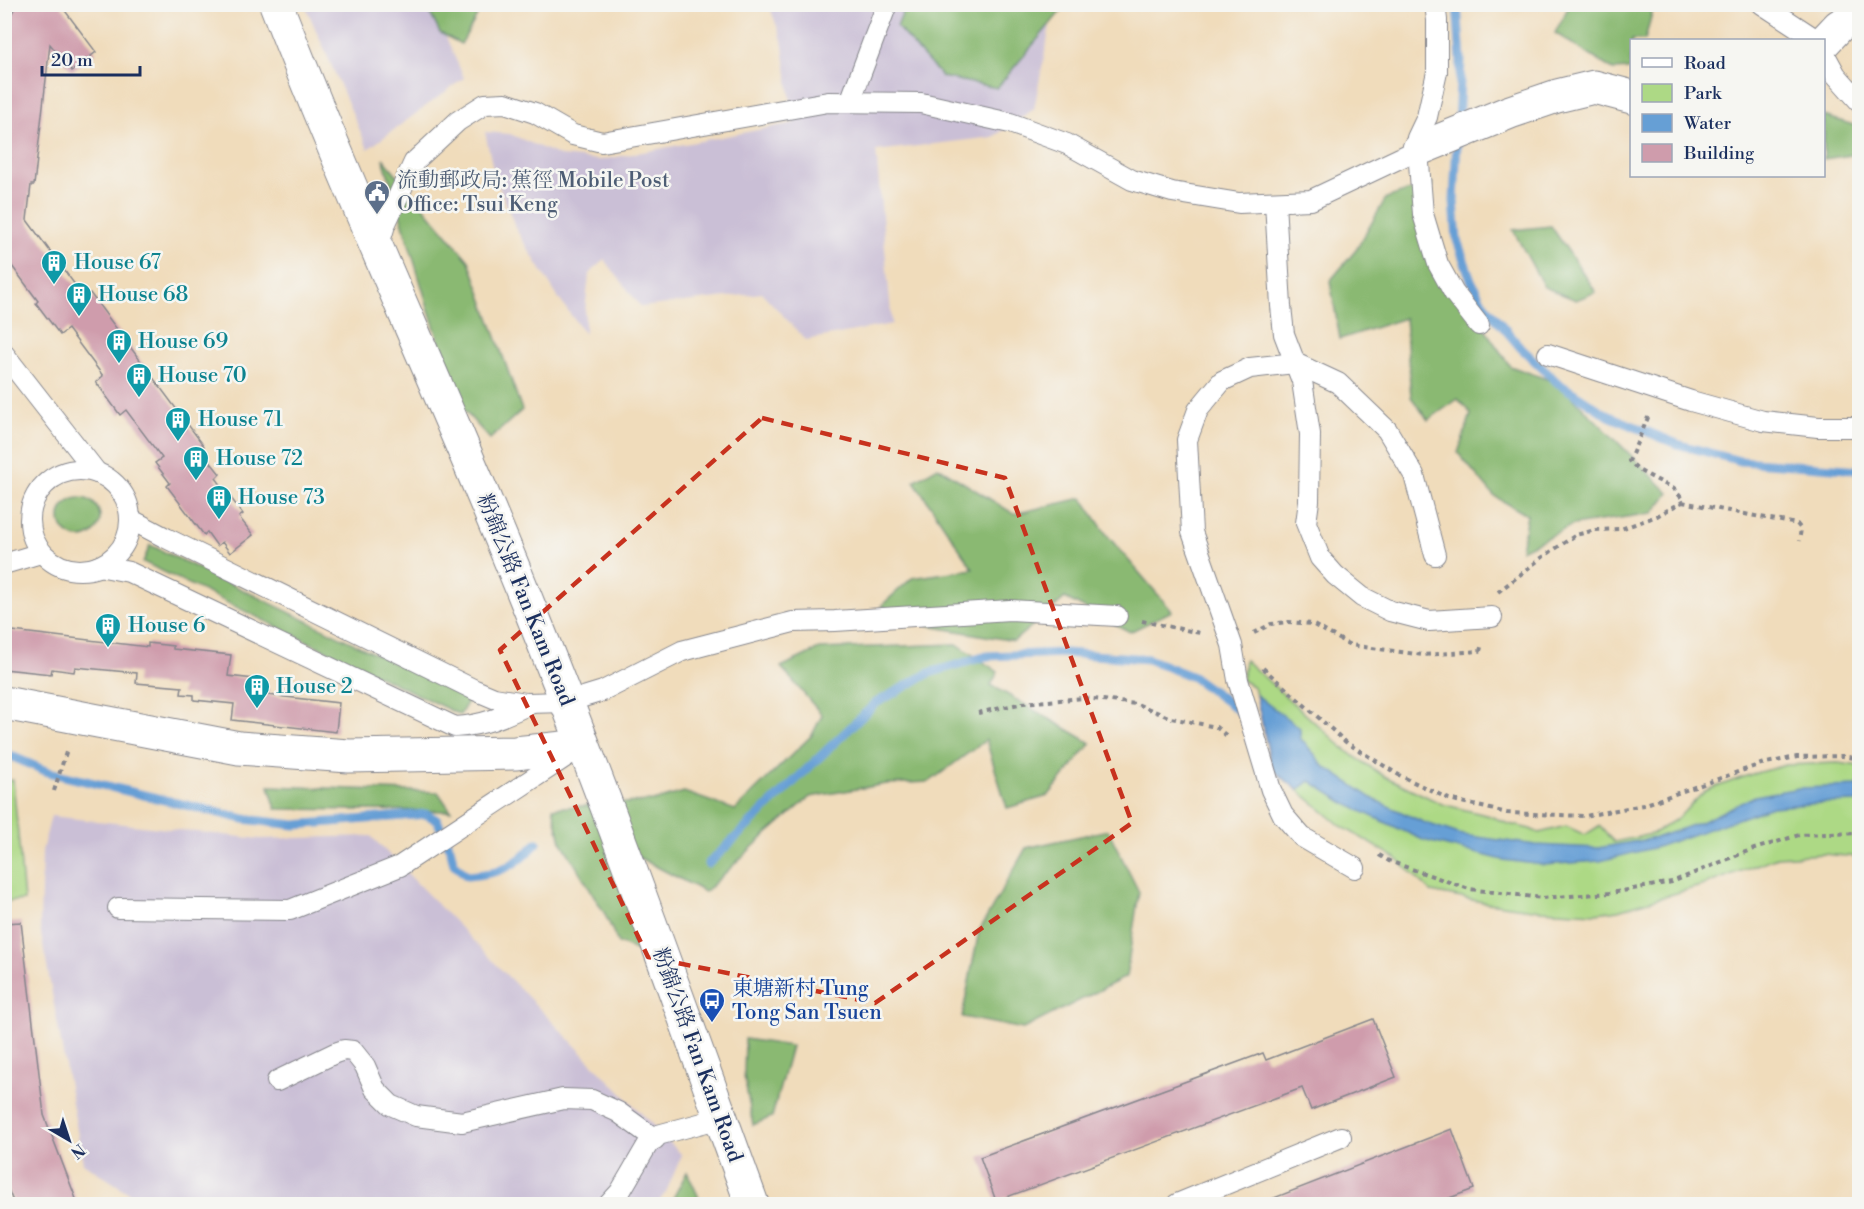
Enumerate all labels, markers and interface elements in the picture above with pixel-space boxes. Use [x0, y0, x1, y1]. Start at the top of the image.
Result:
scale bar [42, 39, 140, 77]
legend [1630, 39, 1825, 177]
text: 20 m [51, 49, 93, 72]
text: Road [1684, 52, 1727, 75]
text: Park [1684, 82, 1723, 105]
text: Water [1683, 112, 1732, 135]
text: Building [1683, 142, 1755, 165]
place label: 流動郵政局: 蕉徑 Mobile Post Office: Tsui Keng [397, 168, 670, 218]
public building icon: 流動郵政局: 蕉徑 Mobile Post Office: Tsui Keng [362, 178, 392, 216]
building icon: House 67 [39, 248, 69, 286]
place label: House 67 [74, 250, 161, 276]
building icon: House 68 [64, 280, 94, 318]
place label: House 68 [98, 282, 188, 308]
building icon: House 69 [104, 327, 134, 365]
place label: House 69 [138, 329, 228, 355]
building icon: House 70 [124, 361, 154, 399]
place label: House 70 [158, 363, 247, 389]
building icon: House 71 [163, 405, 193, 443]
place label: House 71 [198, 407, 283, 433]
building icon: House 72 [181, 444, 211, 482]
place label: House 72 [216, 446, 303, 472]
building icon: House 73 [204, 483, 234, 521]
place label: House 73 [238, 485, 325, 511]
street label: 粉錦公路 Fan Kam Road [471, 490, 579, 710]
building icon: House 6 [93, 611, 123, 649]
place label: House 6 [128, 613, 206, 639]
building icon: House 2 [242, 672, 272, 710]
place label: House 2 [276, 674, 353, 700]
street label: 粉錦公路 Fan Kam Road [646, 944, 748, 1166]
place label: 東塘新村 Tung Tong San Tsuen [732, 976, 882, 1026]
bus stop icon: 東塘新村 Tung Tong San Tsuen [697, 986, 727, 1024]
north arrow [39, 1110, 99, 1170]
text: N [66, 1139, 89, 1163]

